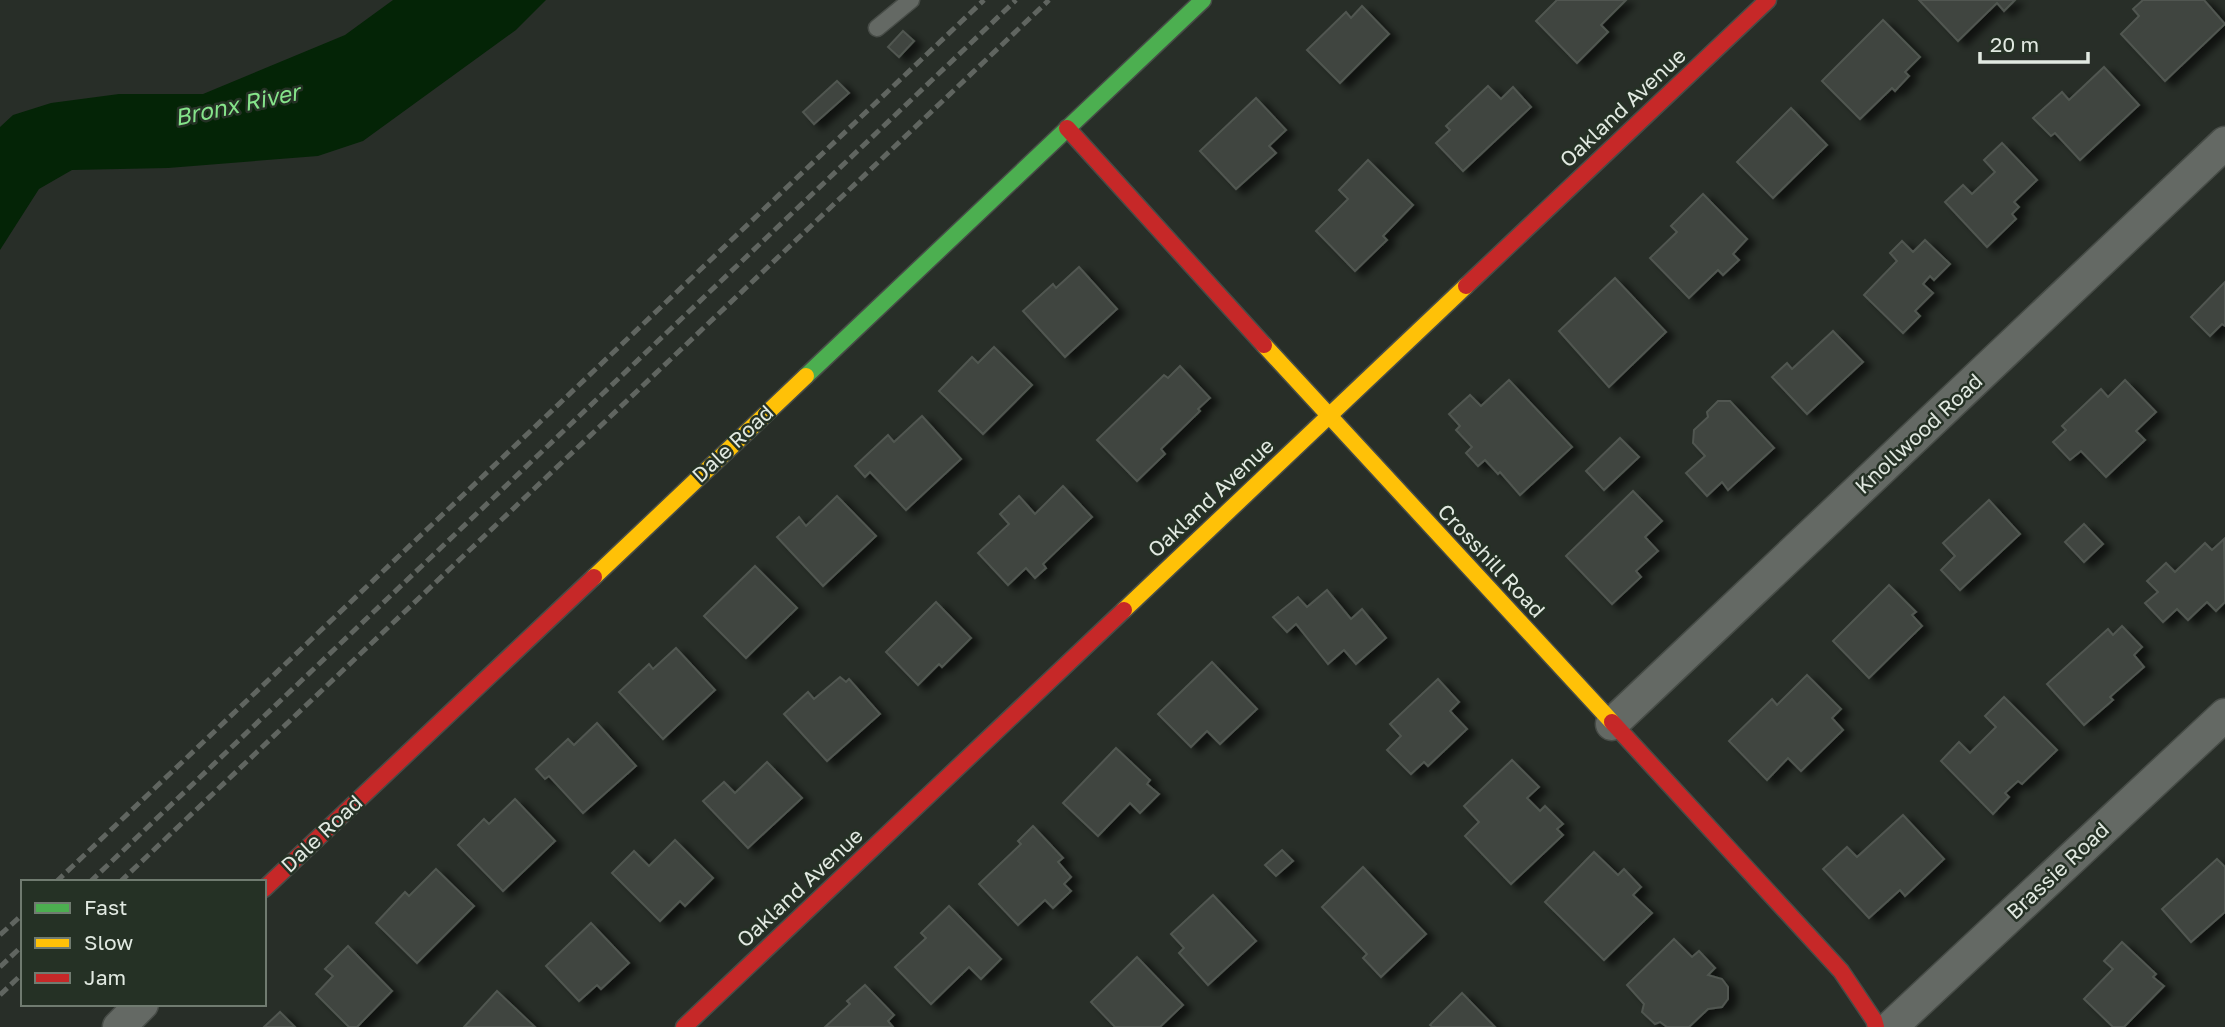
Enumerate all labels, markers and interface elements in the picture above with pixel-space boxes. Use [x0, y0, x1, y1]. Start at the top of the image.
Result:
scale bar [1980, 21, 2088, 65]
text: 20 m [1990, 31, 2039, 57]
street label: Oakland Avenue [1554, 42, 1691, 172]
water label: Bronx River [172, 76, 305, 131]
street label: Knollwood Road [1849, 368, 1987, 499]
street label: Dale Road [686, 399, 778, 488]
street label: Oakland Avenue [1142, 432, 1279, 562]
street label: Crosshill Road [1433, 498, 1551, 623]
street label: Dale Road [275, 789, 367, 878]
street label: Brassie Road [2001, 816, 2114, 924]
street label: Oakland Avenue [731, 822, 868, 952]
legend [21, 880, 266, 1006]
text: Fast [84, 894, 127, 920]
text: Slow [84, 929, 133, 955]
text: Jam [84, 964, 126, 990]

